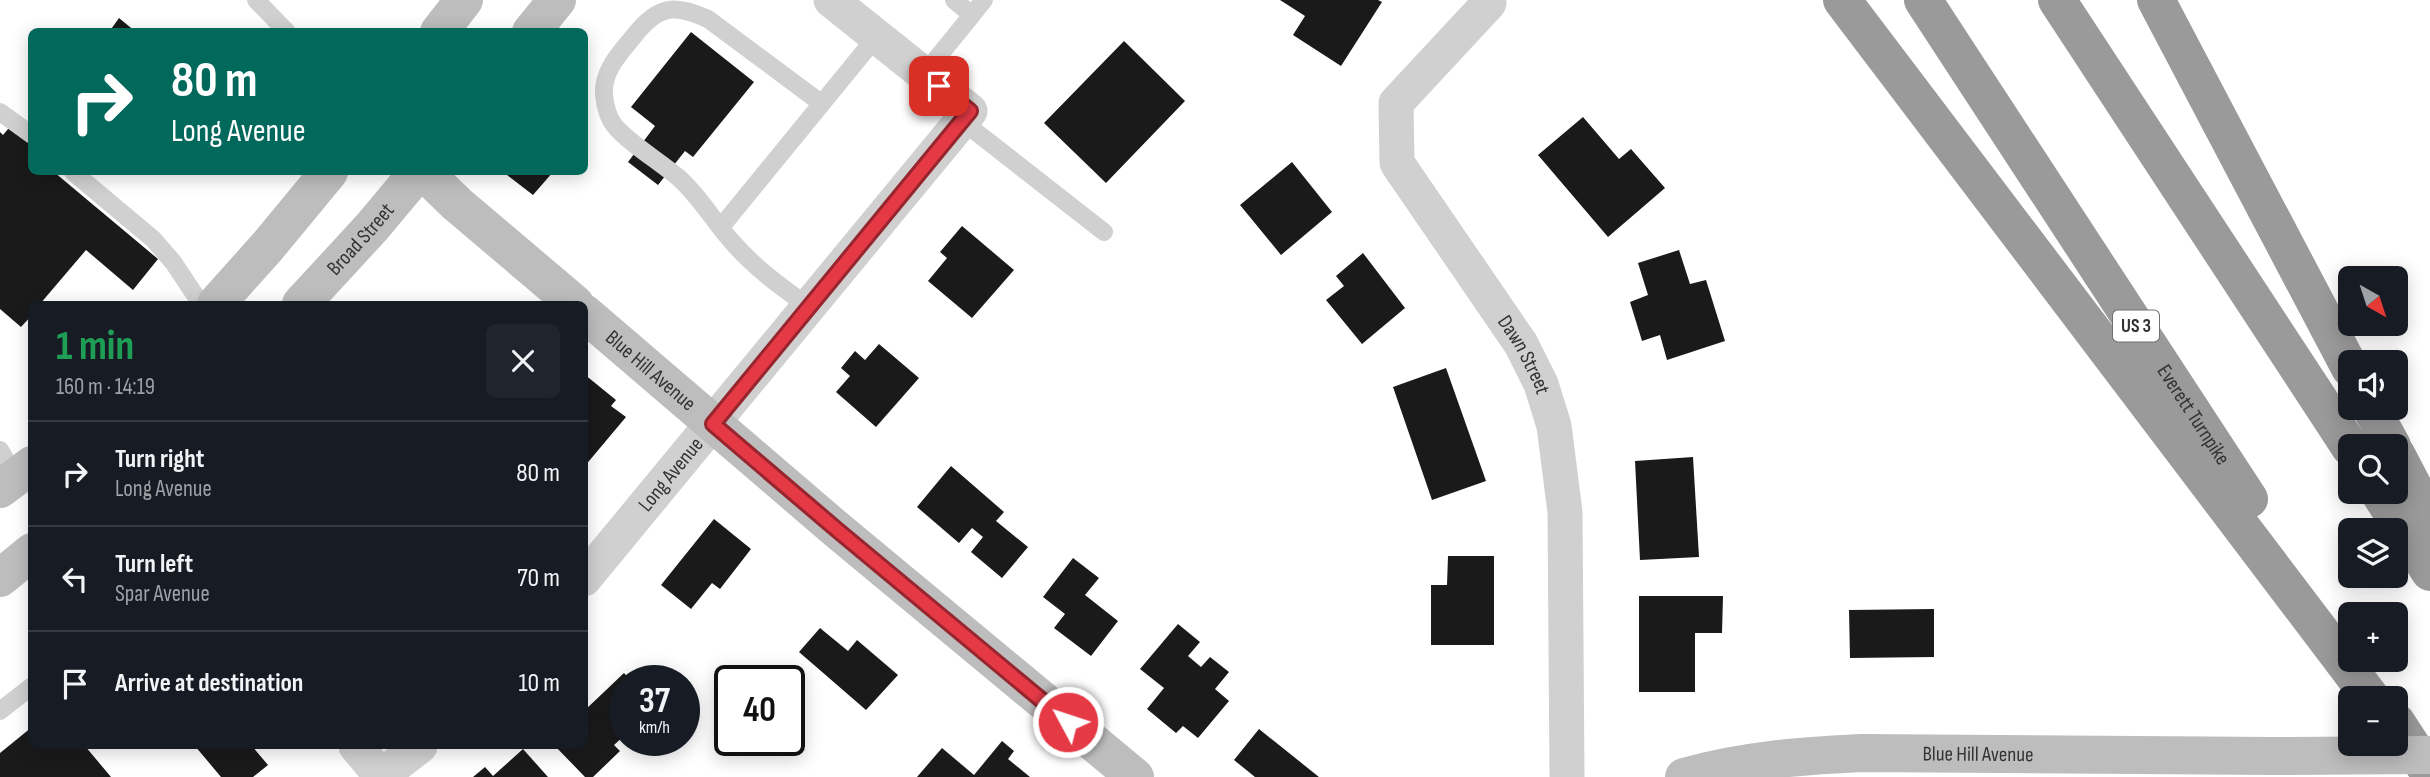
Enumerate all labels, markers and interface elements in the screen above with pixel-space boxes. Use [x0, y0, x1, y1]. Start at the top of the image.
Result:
text: 80 m [171, 52, 258, 111]
icon: right [56, 56, 147, 147]
pin [909, 56, 969, 116]
icon: arrive [920, 67, 958, 105]
text: Long Avenue [171, 112, 306, 151]
street label: Broad Street [322, 198, 399, 280]
north arrow [2338, 266, 2408, 336]
map controls [2338, 266, 2408, 756]
street label: Dawn Street [1492, 310, 1556, 397]
road number: US 3 [2113, 310, 2159, 342]
text: 1 min [56, 321, 134, 372]
button: close [486, 324, 560, 398]
street label: Blue Hill Avenue [601, 325, 701, 416]
button: sound [2338, 350, 2408, 420]
street label: Everett Turnpike [2152, 359, 2236, 469]
text: 160 m · 14:19 [56, 373, 155, 401]
street label: Long Avenue [633, 432, 708, 516]
button: search [2338, 434, 2408, 504]
text: Turn right [115, 444, 204, 475]
icon: right [56, 455, 94, 493]
text: 80 m [516, 458, 560, 489]
text: Long Avenue [115, 475, 212, 503]
button: layers [2338, 518, 2408, 588]
text: Turn left [115, 549, 193, 580]
icon: left [56, 560, 94, 598]
text: 70 m [517, 563, 560, 594]
text: Spar Avenue [115, 580, 210, 608]
button: + [2338, 602, 2408, 672]
icon: arrive [56, 665, 94, 703]
speed limit sign: 40 [714, 665, 805, 756]
text: Arrive at destination [115, 668, 303, 699]
text: 10 m [518, 668, 560, 699]
text: 37 [639, 680, 670, 723]
position arrow [1031, 685, 1105, 759]
button: − [2338, 686, 2408, 756]
text: km/h [639, 717, 670, 738]
street label: Blue Hill Avenue [1922, 741, 2034, 767]

